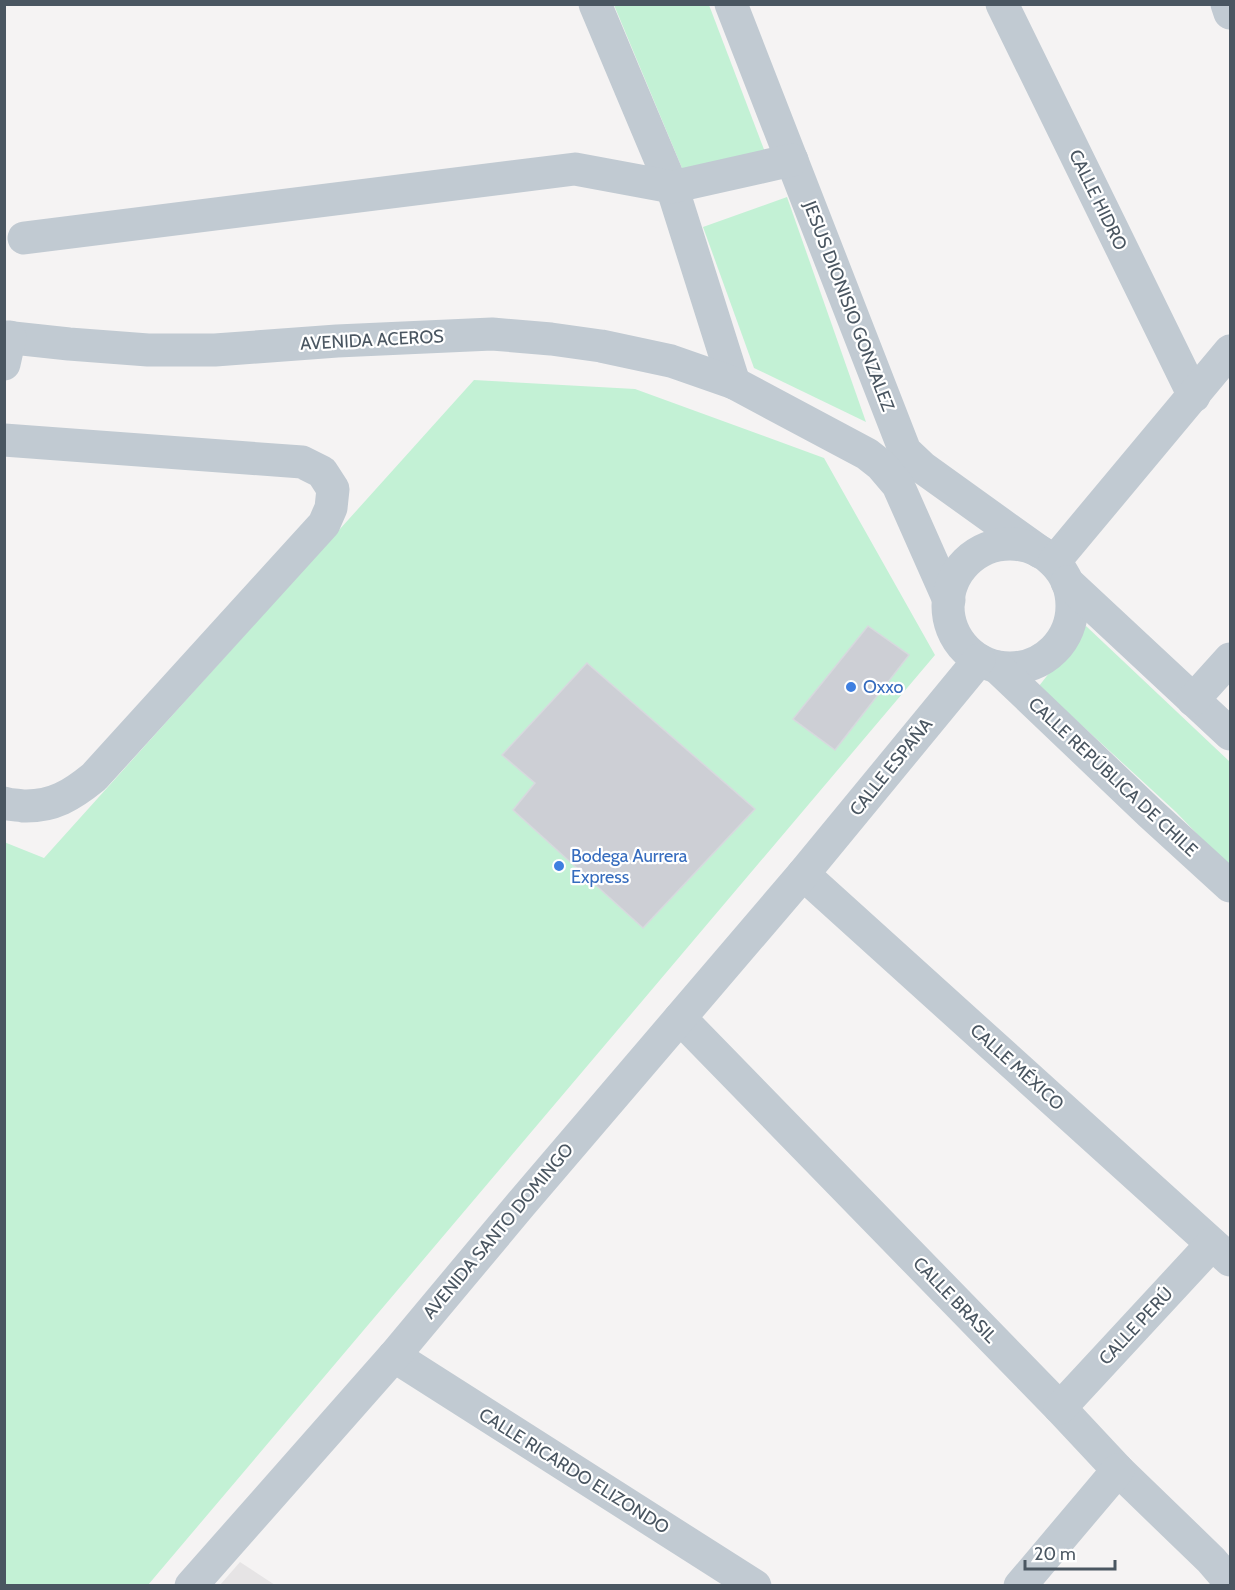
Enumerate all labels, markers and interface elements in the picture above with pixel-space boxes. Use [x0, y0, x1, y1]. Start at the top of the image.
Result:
street label: CALLE HIDRO [1064, 146, 1132, 254]
street label: JESUS DIONISIO GONZALEZ [798, 197, 899, 414]
street label: AVENIDA ACEROS [300, 325, 444, 355]
place label: Oxxo [863, 676, 903, 698]
marker: Oxxo [844, 680, 858, 694]
street label: CALLE REPÚBLICA DE CHILE [1024, 693, 1202, 861]
street label: CALLE ESPAÑA [845, 714, 937, 820]
place label: Bodega Aurrera Express [571, 845, 688, 888]
marker: Bodega Aurrera Express [552, 859, 566, 873]
street label: CALLE MÉXICO [966, 1019, 1069, 1115]
street label: AVENIDA SANTO DOMINGO [418, 1139, 578, 1323]
street label: CALLE BRASIL [909, 1252, 1001, 1348]
street label: CALLE PERÚ [1094, 1283, 1178, 1369]
street label: CALLE RICARDO ELIZONDO [475, 1403, 673, 1539]
scale bar [1025, 1533, 1115, 1571]
text: 20 m [1034, 1543, 1076, 1565]

